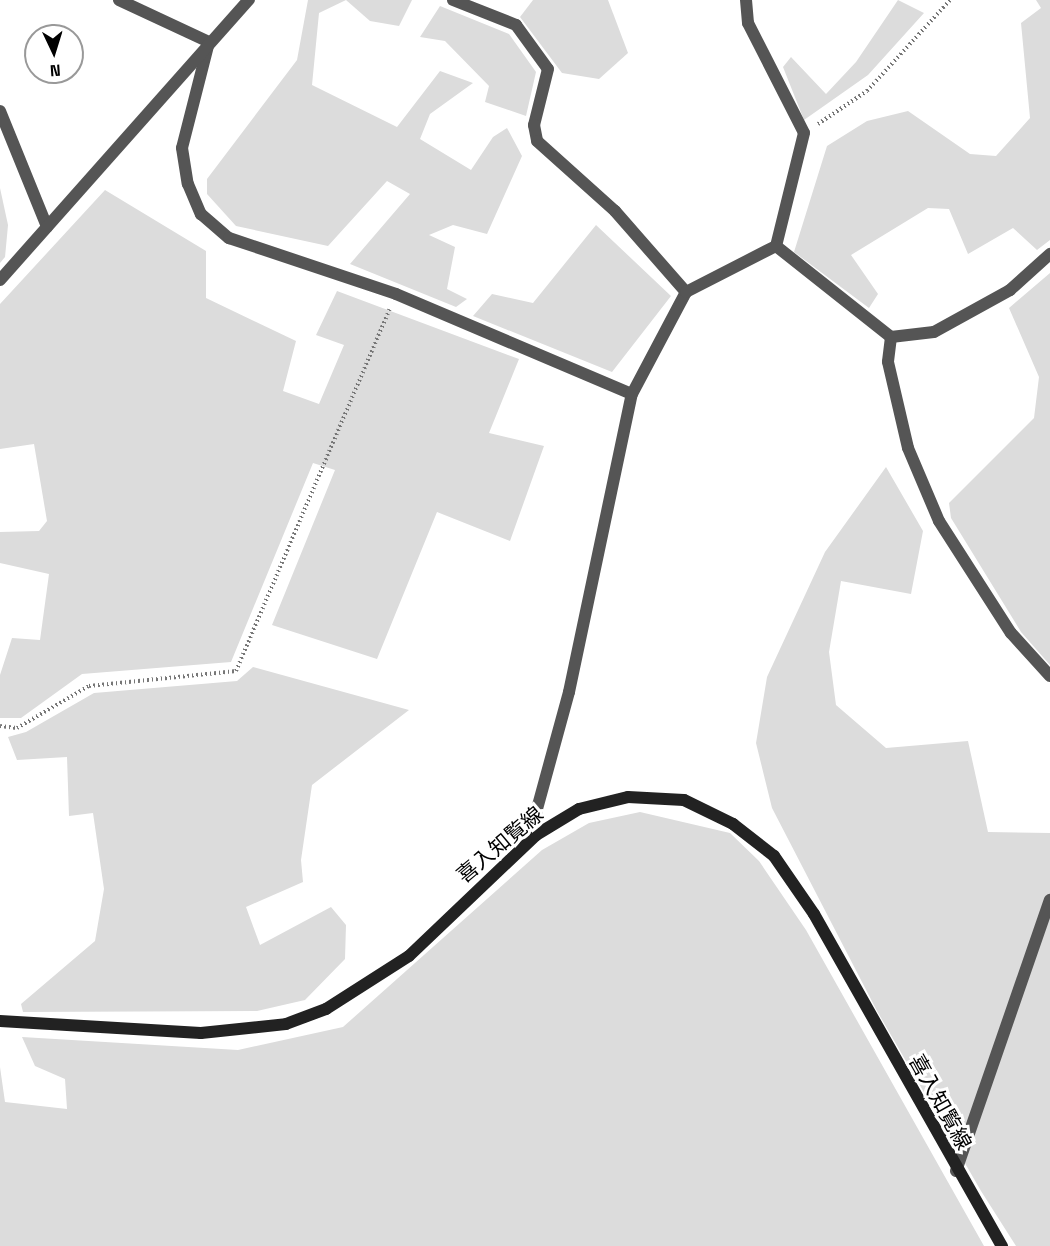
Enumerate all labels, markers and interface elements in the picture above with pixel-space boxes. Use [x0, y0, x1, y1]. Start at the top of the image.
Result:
north arrow [24, 24, 84, 84]
text: N [49, 60, 61, 81]
street label: 喜入知覧線 [452, 802, 548, 888]
street label: 喜入知覧線 [904, 1050, 976, 1154]

